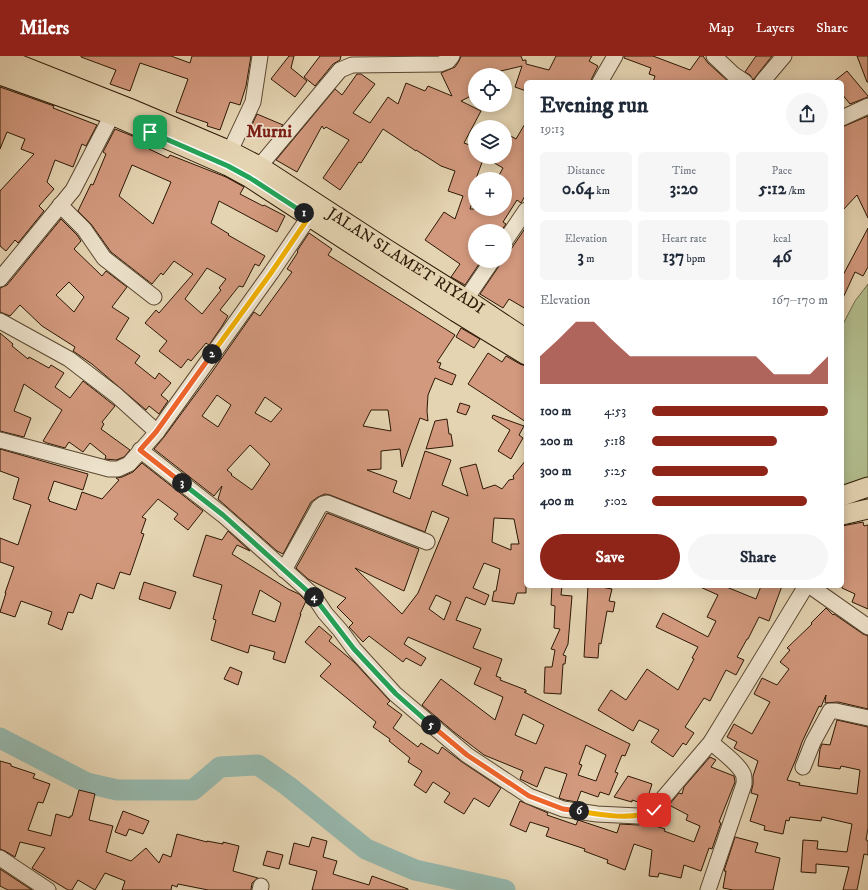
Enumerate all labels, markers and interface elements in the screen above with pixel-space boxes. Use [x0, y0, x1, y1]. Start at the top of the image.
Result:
text: Milers [20, 17, 69, 40]
text: Map [708, 19, 734, 37]
text: Layers [756, 19, 794, 37]
text: Share [816, 19, 848, 37]
map controls [468, 68, 512, 268]
button: locate [468, 68, 512, 112]
text: Evening run [540, 92, 648, 119]
button: share [786, 93, 828, 135]
pin [133, 115, 167, 149]
button: layers [468, 120, 512, 164]
icon: arrive [139, 121, 161, 143]
district label: Murni [246, 121, 292, 143]
text: 19:13 [540, 121, 564, 137]
text: Distance [567, 164, 605, 178]
text: Time [672, 164, 696, 178]
text: Pace [772, 164, 792, 178]
button: + [468, 172, 512, 216]
text: 0.64 [562, 178, 594, 200]
text: 3:20 [670, 178, 698, 200]
text: 5:12 [759, 178, 786, 200]
text: km [594, 184, 610, 198]
text: /km [786, 184, 805, 198]
street label: JALAN SLAMET RIYADI [322, 202, 489, 319]
pin: 1 [294, 203, 314, 223]
text: 1 [302, 206, 306, 220]
button: − [468, 224, 512, 268]
text: Elevation [565, 232, 607, 246]
text: Heart rate [661, 232, 707, 246]
text: kcal [773, 232, 791, 246]
text: 3 [578, 246, 584, 268]
text: 137 [663, 246, 684, 268]
text: 46 [773, 246, 791, 268]
text: m [584, 252, 594, 266]
text: bpm [684, 252, 705, 266]
text: Elevation [540, 292, 590, 308]
text: 167–170 m [772, 292, 828, 308]
pin: 2 [202, 344, 222, 364]
text: 2 [209, 347, 215, 361]
text: 100 m [540, 403, 571, 419]
text: 4:53 [604, 403, 626, 419]
text: 200 m [540, 433, 573, 449]
text: 5:18 [604, 433, 625, 449]
text: 300 m [540, 463, 571, 479]
text: 5:25 [604, 463, 627, 479]
pin: 3 [172, 473, 192, 493]
text: 3 [180, 476, 184, 490]
text: 400 m [540, 493, 574, 509]
text: 5:02 [604, 493, 627, 509]
button: Save [540, 534, 680, 580]
button: Share [688, 534, 828, 580]
pin: 4 [304, 587, 324, 607]
text: 4 [311, 590, 317, 604]
pin: 5 [421, 715, 441, 735]
text: 5 [428, 718, 434, 732]
pin [637, 793, 671, 827]
icon: check [643, 799, 665, 821]
pin: 6 [569, 801, 589, 821]
text: 6 [576, 804, 582, 818]

